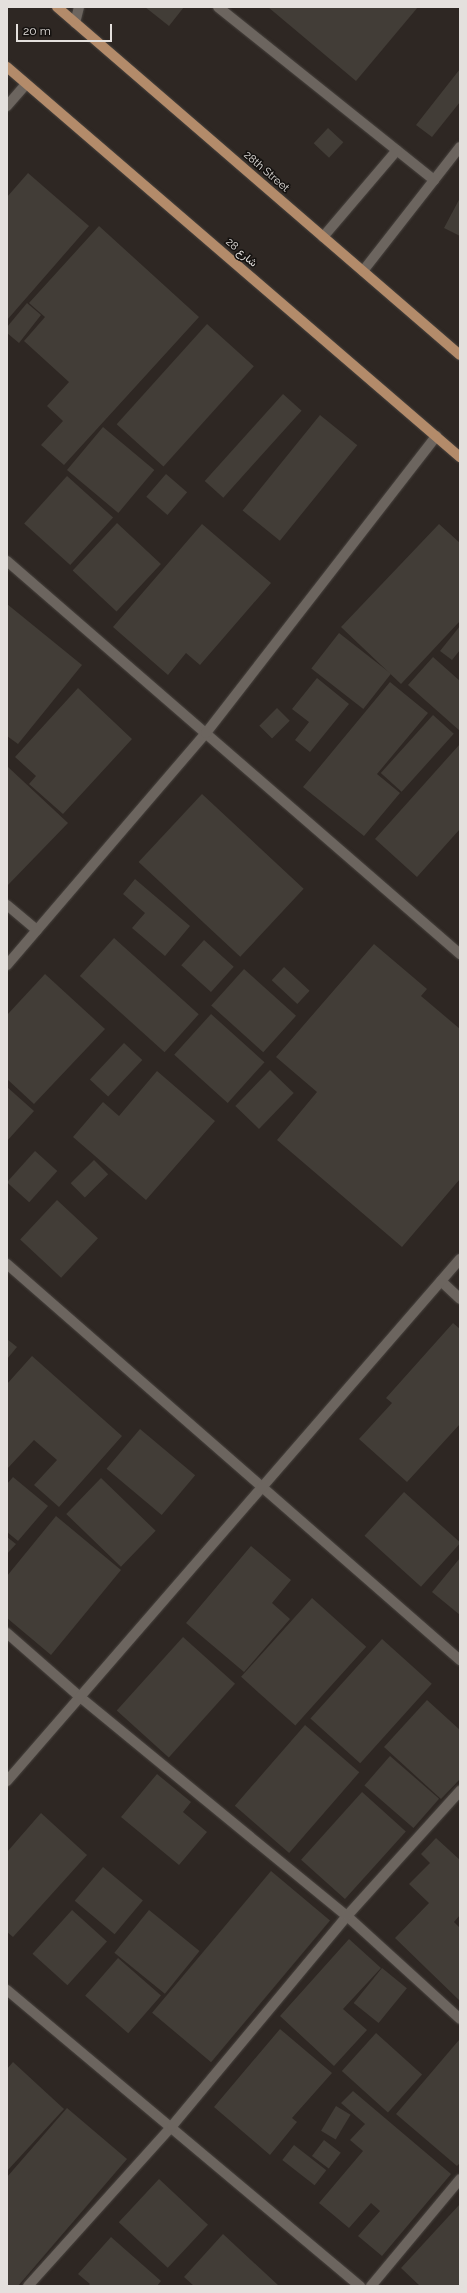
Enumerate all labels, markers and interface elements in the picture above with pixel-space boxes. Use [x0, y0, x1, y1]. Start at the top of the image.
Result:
scale bar [18, 16, 114, 42]
text: 20 m [23, 24, 51, 38]
street label: 28th Street [241, 149, 291, 195]
street label: شارع 28 [223, 236, 259, 270]

